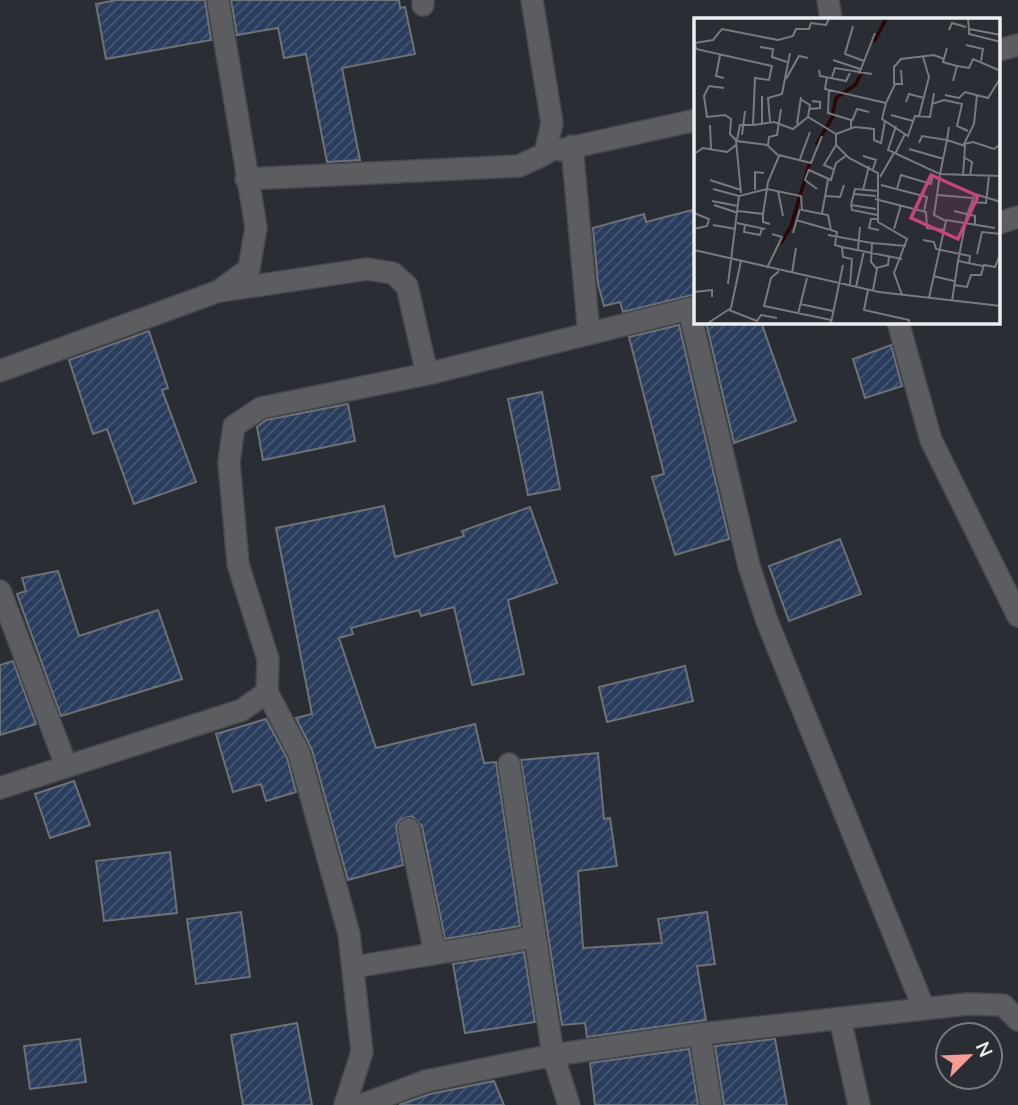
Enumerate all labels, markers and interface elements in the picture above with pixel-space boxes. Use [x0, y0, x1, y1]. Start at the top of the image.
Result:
inset map [694, 18, 1000, 324]
north arrow [934, 1021, 1004, 1091]
text: N [971, 1038, 998, 1061]

